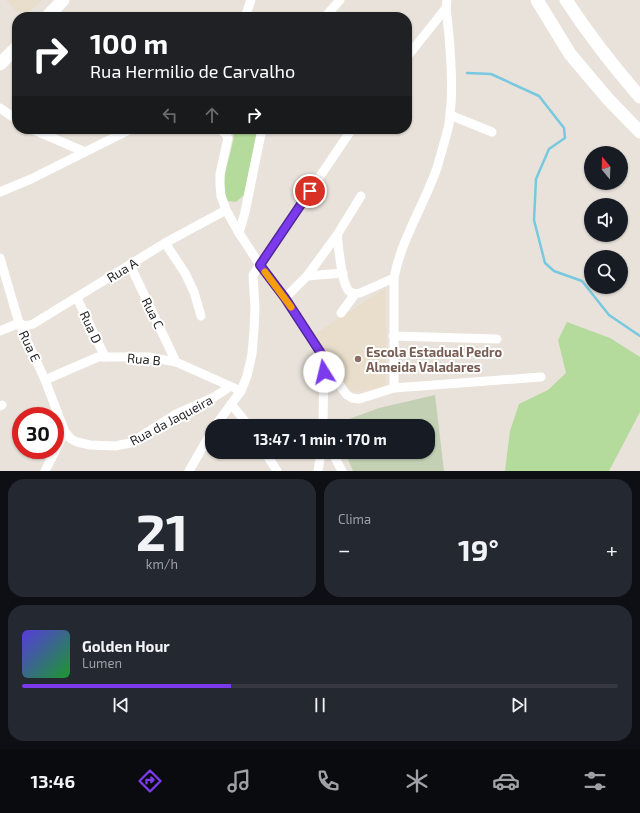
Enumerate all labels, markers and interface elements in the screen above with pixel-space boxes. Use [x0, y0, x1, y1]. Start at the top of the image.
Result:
text: 100 m [90, 26, 168, 60]
icon: right [24, 28, 76, 80]
text: Rua Hermilio de Carvalho [90, 60, 295, 82]
icon: left [159, 104, 181, 126]
icon: ahead [201, 104, 223, 126]
icon: right [243, 104, 265, 126]
north arrow [584, 146, 628, 190]
map controls [584, 146, 628, 294]
pin [293, 174, 327, 208]
icon: arrive [299, 180, 321, 202]
button: sound [584, 198, 628, 242]
button: search [584, 250, 628, 294]
street label: Rua A [104, 254, 140, 286]
street label: Rua C [139, 295, 167, 331]
street label: Rua D [77, 308, 105, 346]
street label: Rua E [16, 328, 44, 364]
place label: Escola Estadual Pedro Almeida Valadares [366, 344, 502, 375]
street label: Rua B [127, 350, 161, 368]
position arrow [303, 351, 345, 393]
marker: Escola Estadual Pedro Almeida Valadares [353, 354, 363, 364]
street label: Rua da Jaqueira [127, 391, 215, 449]
speed limit sign: 30 [12, 407, 64, 459]
text: 13:47 · 1 min · 170 m [253, 430, 387, 448]
text: 21 [136, 499, 188, 561]
text: Clima [338, 511, 371, 527]
text: 19° [458, 531, 499, 567]
text: − [338, 536, 351, 562]
text: + [606, 536, 618, 562]
text: km/h [146, 556, 178, 572]
text: Golden Hour [82, 637, 170, 655]
text: Lumen [82, 655, 122, 671]
icon: previous [110, 694, 132, 716]
icon: pause [309, 694, 331, 716]
icon: next [508, 694, 530, 716]
icon: directions [136, 767, 164, 795]
icon: music [225, 767, 253, 795]
icon: phone [314, 767, 342, 795]
icon: climate [403, 767, 431, 795]
icon: car [492, 767, 520, 795]
icon: filters [581, 767, 609, 795]
text: 13:46 [31, 770, 75, 792]

